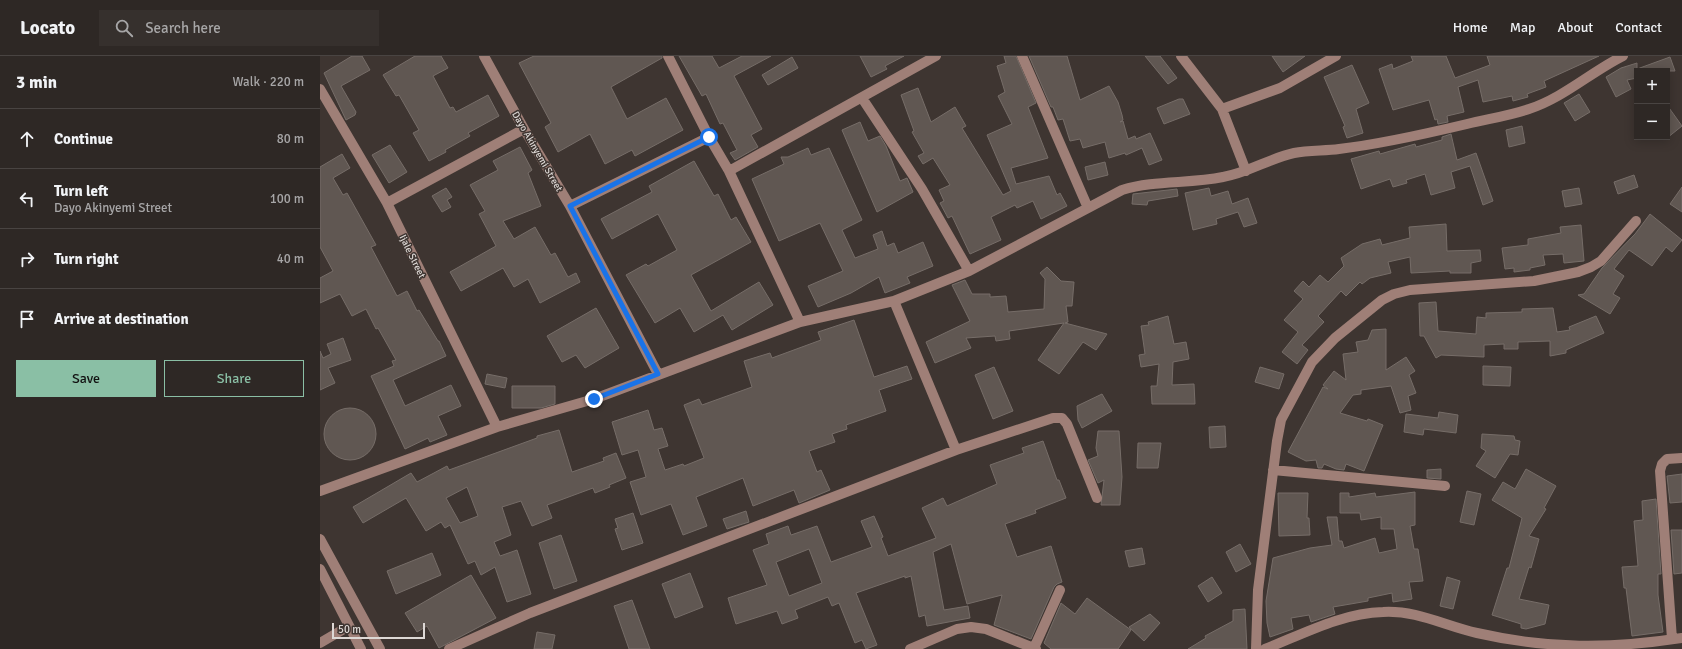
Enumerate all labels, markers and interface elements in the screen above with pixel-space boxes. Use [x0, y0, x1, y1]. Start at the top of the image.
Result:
search box [99, 10, 379, 46]
text: Locato [20, 16, 75, 40]
icon: search [113, 17, 135, 39]
text: Search here [145, 19, 221, 37]
text: Home [1453, 19, 1488, 36]
text: Map [1510, 19, 1535, 36]
text: About [1557, 19, 1593, 36]
text: Contact [1615, 19, 1662, 36]
map controls [1634, 68, 1670, 140]
button: + [1634, 68, 1670, 104]
text: 3 min [16, 72, 57, 93]
text: Walk · 220 m [233, 74, 304, 90]
button: − [1634, 104, 1670, 140]
street label: Dayo Akinyemi Street [509, 109, 565, 194]
icon: ahead [16, 128, 38, 150]
route start [700, 128, 718, 146]
text: Continue [54, 130, 113, 148]
text: 80 m [277, 131, 304, 147]
text: Turn left [54, 182, 108, 200]
icon: left [16, 188, 38, 210]
text: 100 m [270, 191, 304, 207]
text: Dayo Akinyemi Street [54, 200, 172, 216]
street label: Ijale Street [396, 233, 428, 281]
icon: right [16, 248, 38, 270]
text: Turn right [54, 250, 119, 268]
text: 40 m [277, 251, 304, 267]
icon: arrive [16, 308, 38, 330]
text: Arrive at destination [54, 310, 189, 328]
button: Save [16, 360, 156, 397]
button: Share [164, 360, 304, 397]
route end [585, 390, 603, 408]
scale bar [332, 621, 425, 640]
text: 50 m [338, 623, 361, 636]

